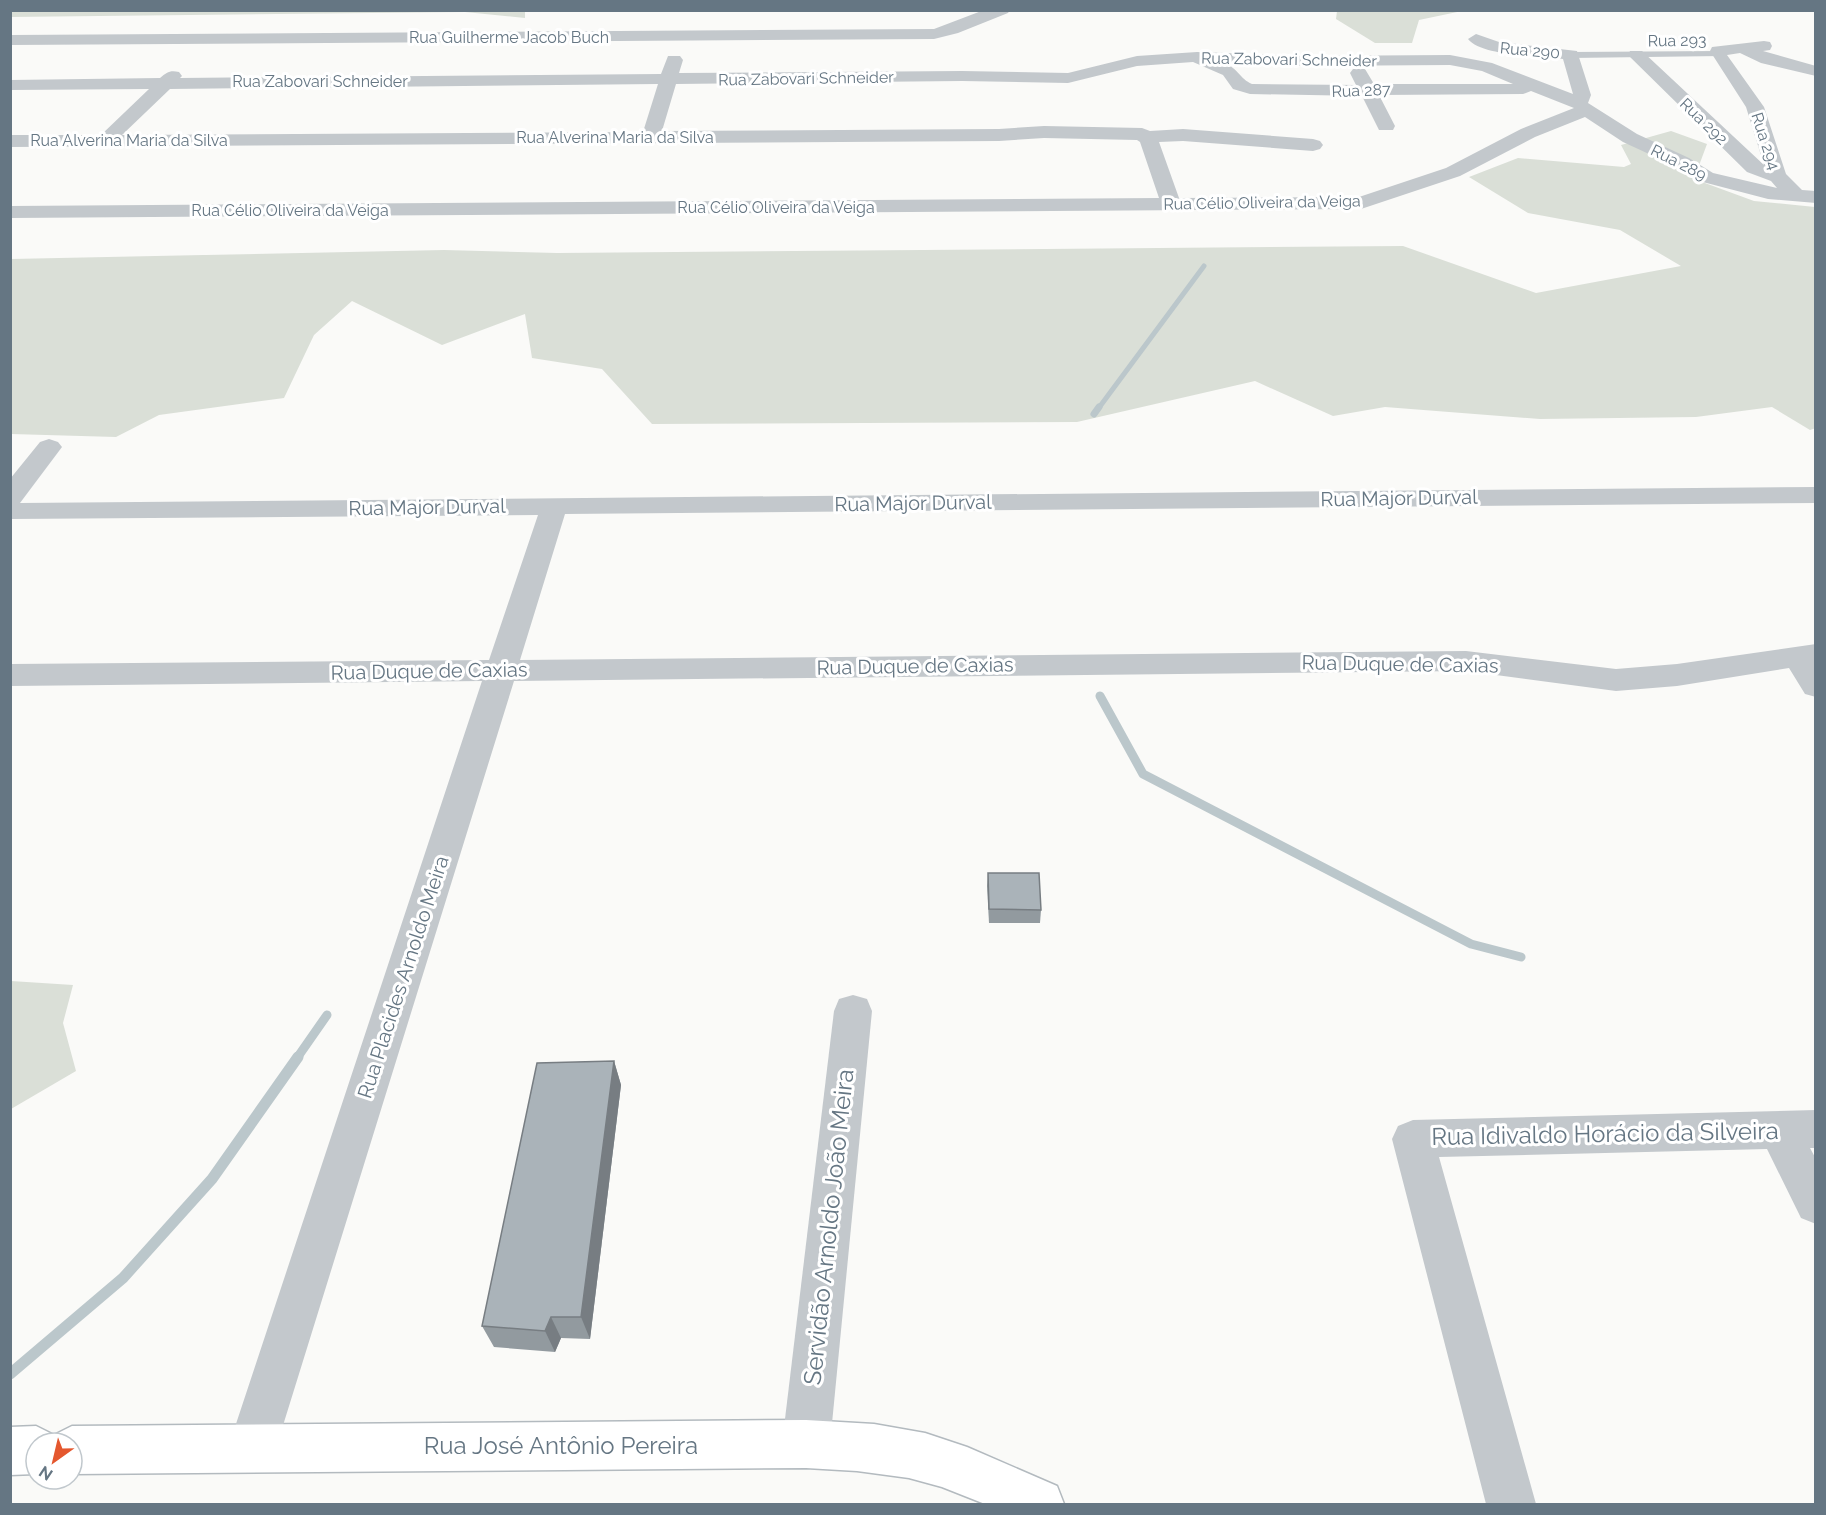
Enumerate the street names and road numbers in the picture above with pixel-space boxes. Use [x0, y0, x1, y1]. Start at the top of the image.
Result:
street label: Rua Guilherme Jacob Buch [409, 28, 609, 47]
street label: Rua 293 [1647, 30, 1707, 51]
street label: Rua 290 [1499, 38, 1561, 63]
street label: Rua Zabovari Schneider [1201, 48, 1377, 71]
street label: Rua Zabovari Schneider [718, 67, 894, 90]
street label: Rua Zabovari Schneider [232, 72, 408, 91]
street label: Rua 287 [1331, 80, 1391, 101]
street label: Rua 292 [1676, 94, 1731, 149]
street label: Rua 294 [1747, 110, 1784, 172]
street label: Rua Alverina Maria da Silva [516, 128, 714, 147]
street label: Rua Alverina Maria da Silva [30, 131, 228, 150]
street label: Rua 289 [1648, 140, 1710, 184]
street label: Rua Célio Oliveira da Veiga [1163, 191, 1361, 214]
street label: Rua Célio Oliveira da Veiga [677, 198, 875, 217]
street label: Rua Célio Oliveira da Veiga [191, 201, 389, 220]
street label: Rua Major Durval [1320, 485, 1478, 511]
street label: Rua Major Durval [834, 490, 992, 516]
street label: Rua Major Durval [348, 494, 506, 520]
street label: Rua Duque de Caxias [1301, 650, 1499, 678]
street label: Rua Duque de Caxias [816, 652, 1014, 680]
street label: Rua Duque de Caxias [330, 657, 528, 685]
street label: Rua Placides Arnoldo Meira [352, 853, 454, 1101]
street label: Servidão Arnoldo João Meira [797, 1067, 860, 1386]
street label: Rua Idivaldo Horácio da Silveira [1431, 1116, 1779, 1151]
street label: Rua José Antônio Pereira [424, 1431, 698, 1460]

